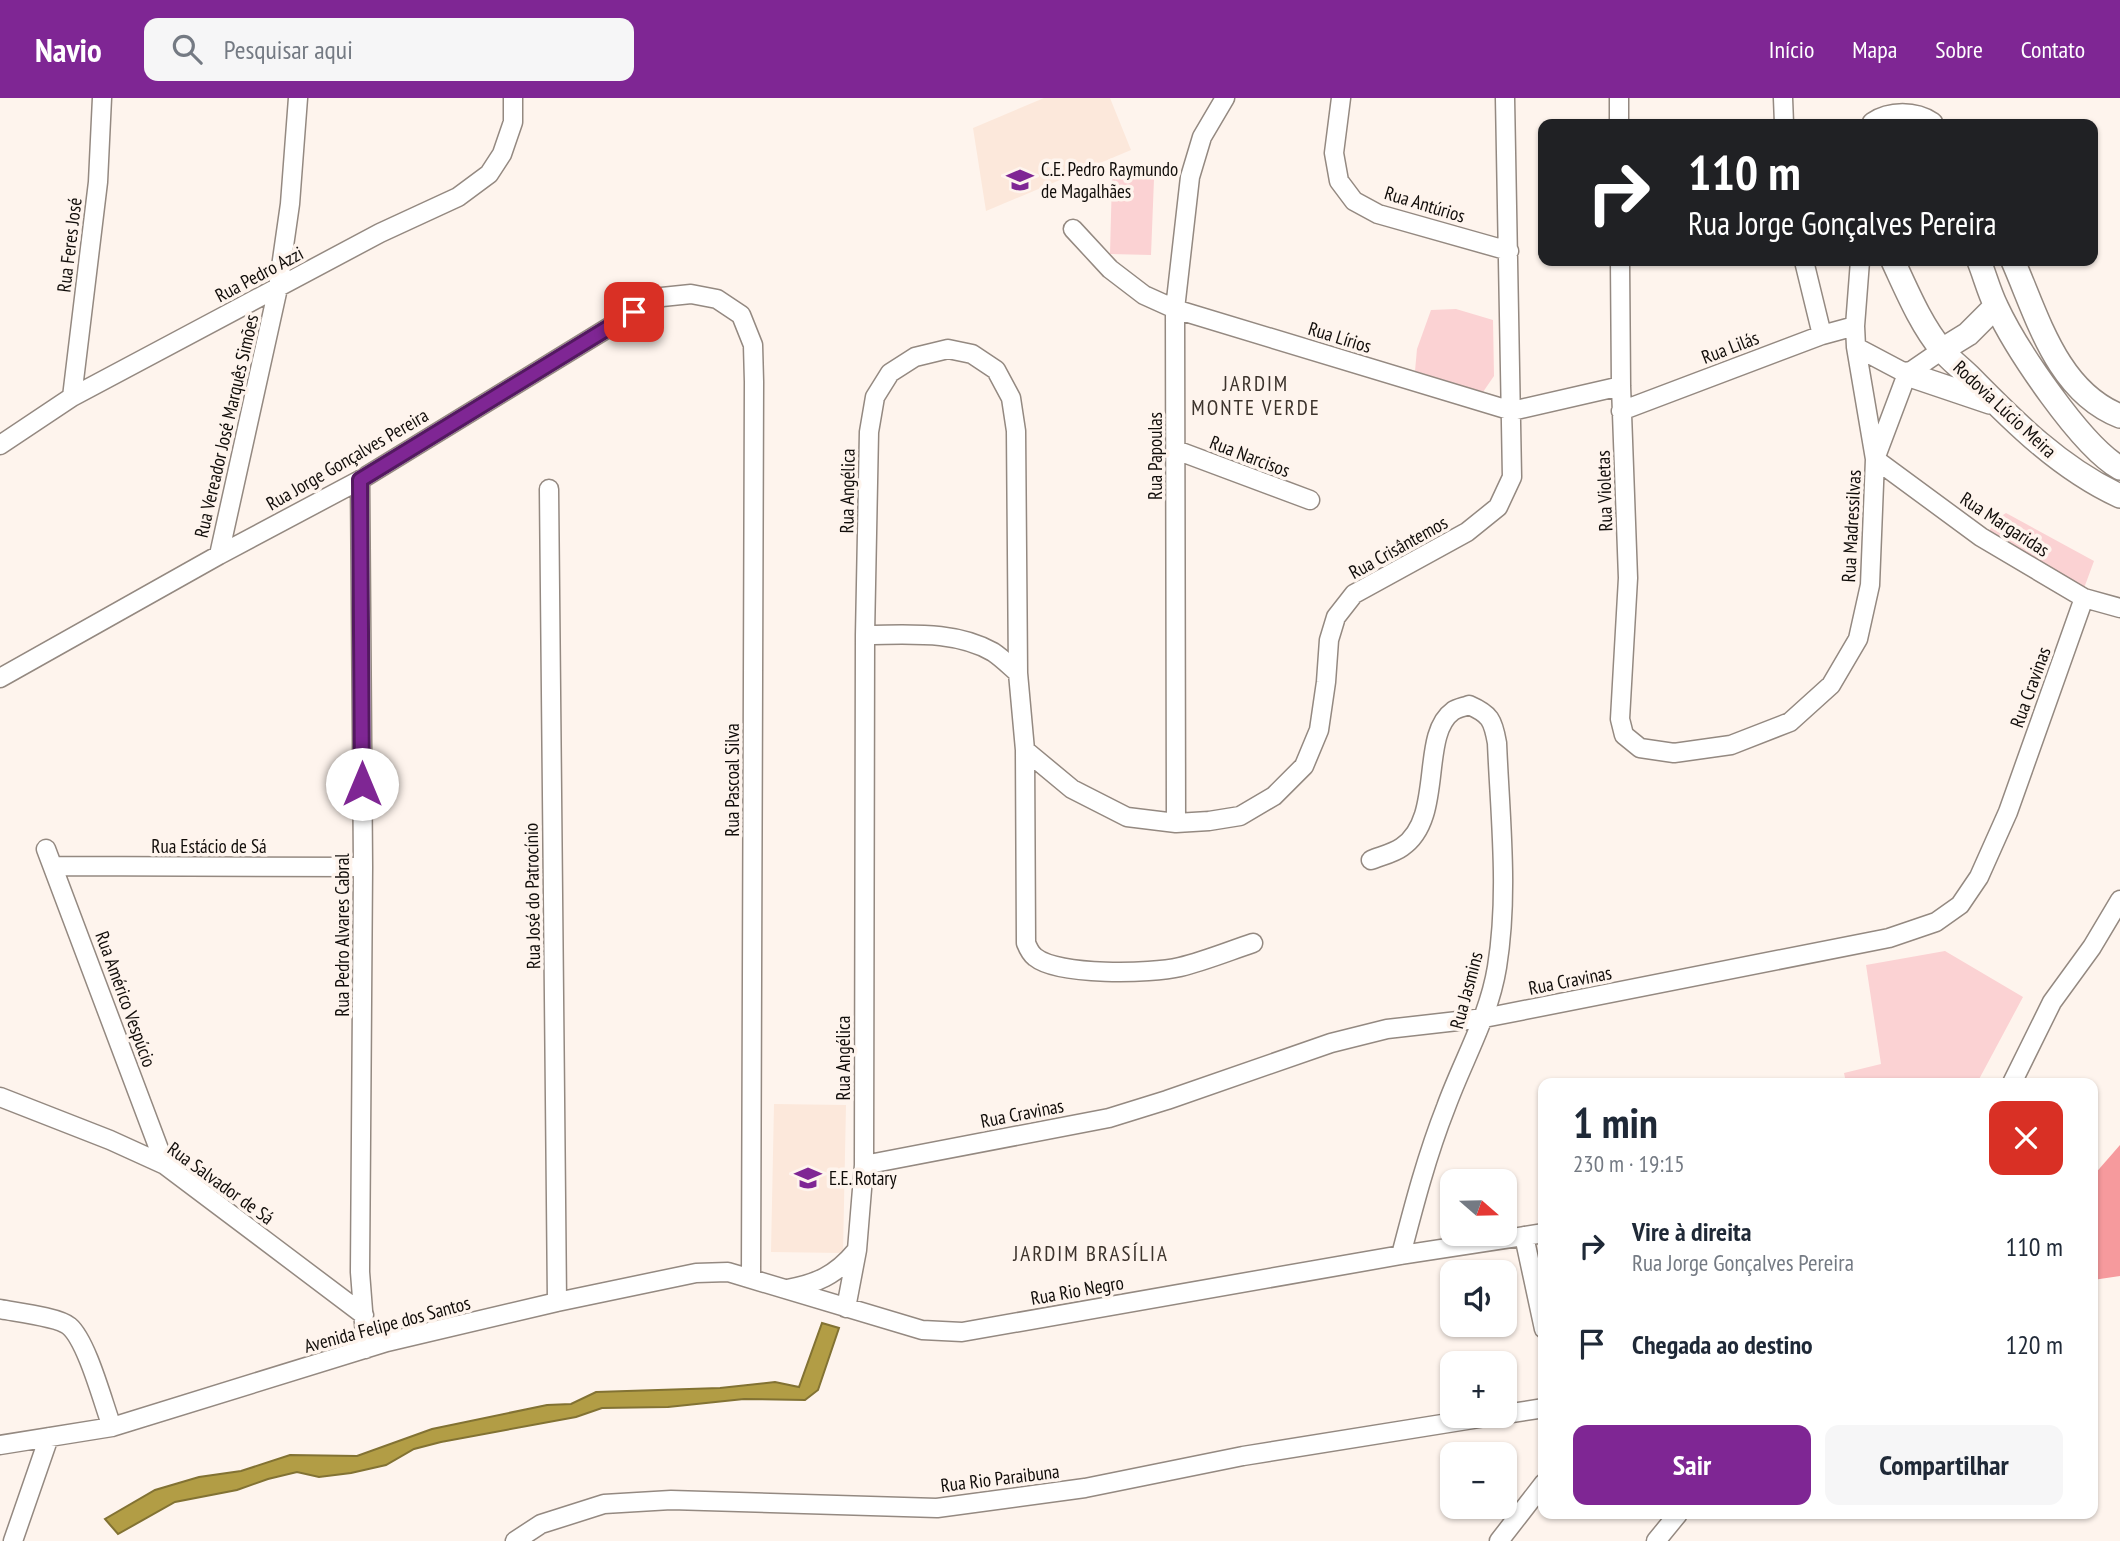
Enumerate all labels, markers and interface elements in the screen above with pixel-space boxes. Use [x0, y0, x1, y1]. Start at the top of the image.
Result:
search box [144, 18, 634, 81]
text: Navio [35, 28, 102, 71]
icon: search [168, 30, 206, 68]
text: Pesquisar aqui [224, 33, 353, 66]
text: Início [1769, 34, 1814, 65]
text: Mapa [1852, 34, 1897, 65]
text: Sobre [1935, 34, 1983, 65]
text: Contato [2021, 34, 2085, 65]
text: 110 m [1688, 140, 1801, 204]
icon: right [1573, 147, 1664, 238]
place label: C.E. Pedro Raymundo de Magalhães [1041, 157, 1178, 203]
school or university icon: C.E. Pedro Raymundo de Magalhães [1005, 165, 1035, 195]
street label: Rua Antúrios [1382, 180, 1468, 228]
street label: Rua Feres José [51, 196, 87, 294]
text: Rua Jorge Gonçalves Pereira [1688, 202, 1997, 244]
street label: Rua Pedro Azzi [211, 241, 307, 307]
pin [604, 282, 664, 342]
icon: arrive [615, 293, 653, 331]
street label: Rua Vereador José Marquês Simões [189, 312, 263, 540]
street label: Rua Lírios [1305, 316, 1375, 358]
street label: Rua Lilás [1698, 325, 1762, 369]
street label: Rodovia Lúcio Meira [1949, 355, 2061, 463]
district label: JARDIM MONTE VERDE [1191, 370, 1321, 421]
street label: Rua Jorge Gonçalves Pereira [262, 403, 432, 515]
street label: Rua Papoulas [1143, 412, 1167, 500]
street label: Rua Narcisos [1207, 430, 1293, 482]
street label: Rua Angélica [834, 448, 860, 534]
street label: Rua Violetas [1591, 450, 1617, 532]
street label: Rua Madressilvas [1836, 469, 1866, 583]
street label: Rua Margaridas [1956, 486, 2054, 562]
street label: Rua Crisântemos [1344, 510, 1452, 584]
street label: Rua Cravinas [2004, 643, 2056, 731]
street label: Rua Pascoal Silva [720, 723, 744, 837]
position arrow [325, 747, 399, 821]
street label: Rua José do Patrocínio [519, 823, 545, 969]
street label: Rua Estácio de Sá [151, 834, 267, 858]
street label: Rua Pedro Alvares Cabral [330, 853, 354, 1017]
street label: Rua Américo Vespúcio [90, 928, 162, 1070]
street label: Rua Jasmins [1444, 949, 1488, 1031]
street label: Rua Cravinas [1526, 960, 1614, 1000]
street label: Rua Angélica [831, 1016, 855, 1100]
street label: Rua Cravinas [978, 1093, 1066, 1133]
text: 1 min [1573, 1095, 1658, 1150]
button: close [1989, 1101, 2063, 1175]
street label: Rua Salvador de Sá [163, 1136, 279, 1230]
text: 230 m · 19:15 [1573, 1149, 1685, 1178]
school or university icon: E.E. Rotary [793, 1163, 823, 1193]
place label: E.E. Rotary [829, 1166, 897, 1190]
north arrow [1440, 1169, 1517, 1246]
map controls [1440, 1169, 1517, 1519]
text: Vire à direita [1632, 1215, 1751, 1248]
icon: right [1573, 1227, 1611, 1265]
text: 110 m [2005, 1230, 2063, 1263]
district label: JARDIM BRASÍLIA [1012, 1240, 1169, 1267]
text: Rua Jorge Gonçalves Pereira [1632, 1248, 1854, 1277]
button: sound [1440, 1260, 1517, 1337]
street label: Rua Rio Negro [1029, 1270, 1125, 1310]
street label: Avenida Felipe dos Santos [301, 1290, 473, 1358]
icon: arrive [1573, 1325, 1611, 1363]
text: Chegada ao destino [1632, 1328, 1813, 1361]
text: 120 m [2005, 1328, 2063, 1361]
button: + [1440, 1351, 1517, 1428]
button: Sair [1573, 1425, 1811, 1505]
button: Compartilhar [1825, 1425, 2063, 1505]
button: − [1440, 1442, 1517, 1519]
street label: Rua Rio Paraibuna [939, 1459, 1061, 1497]

